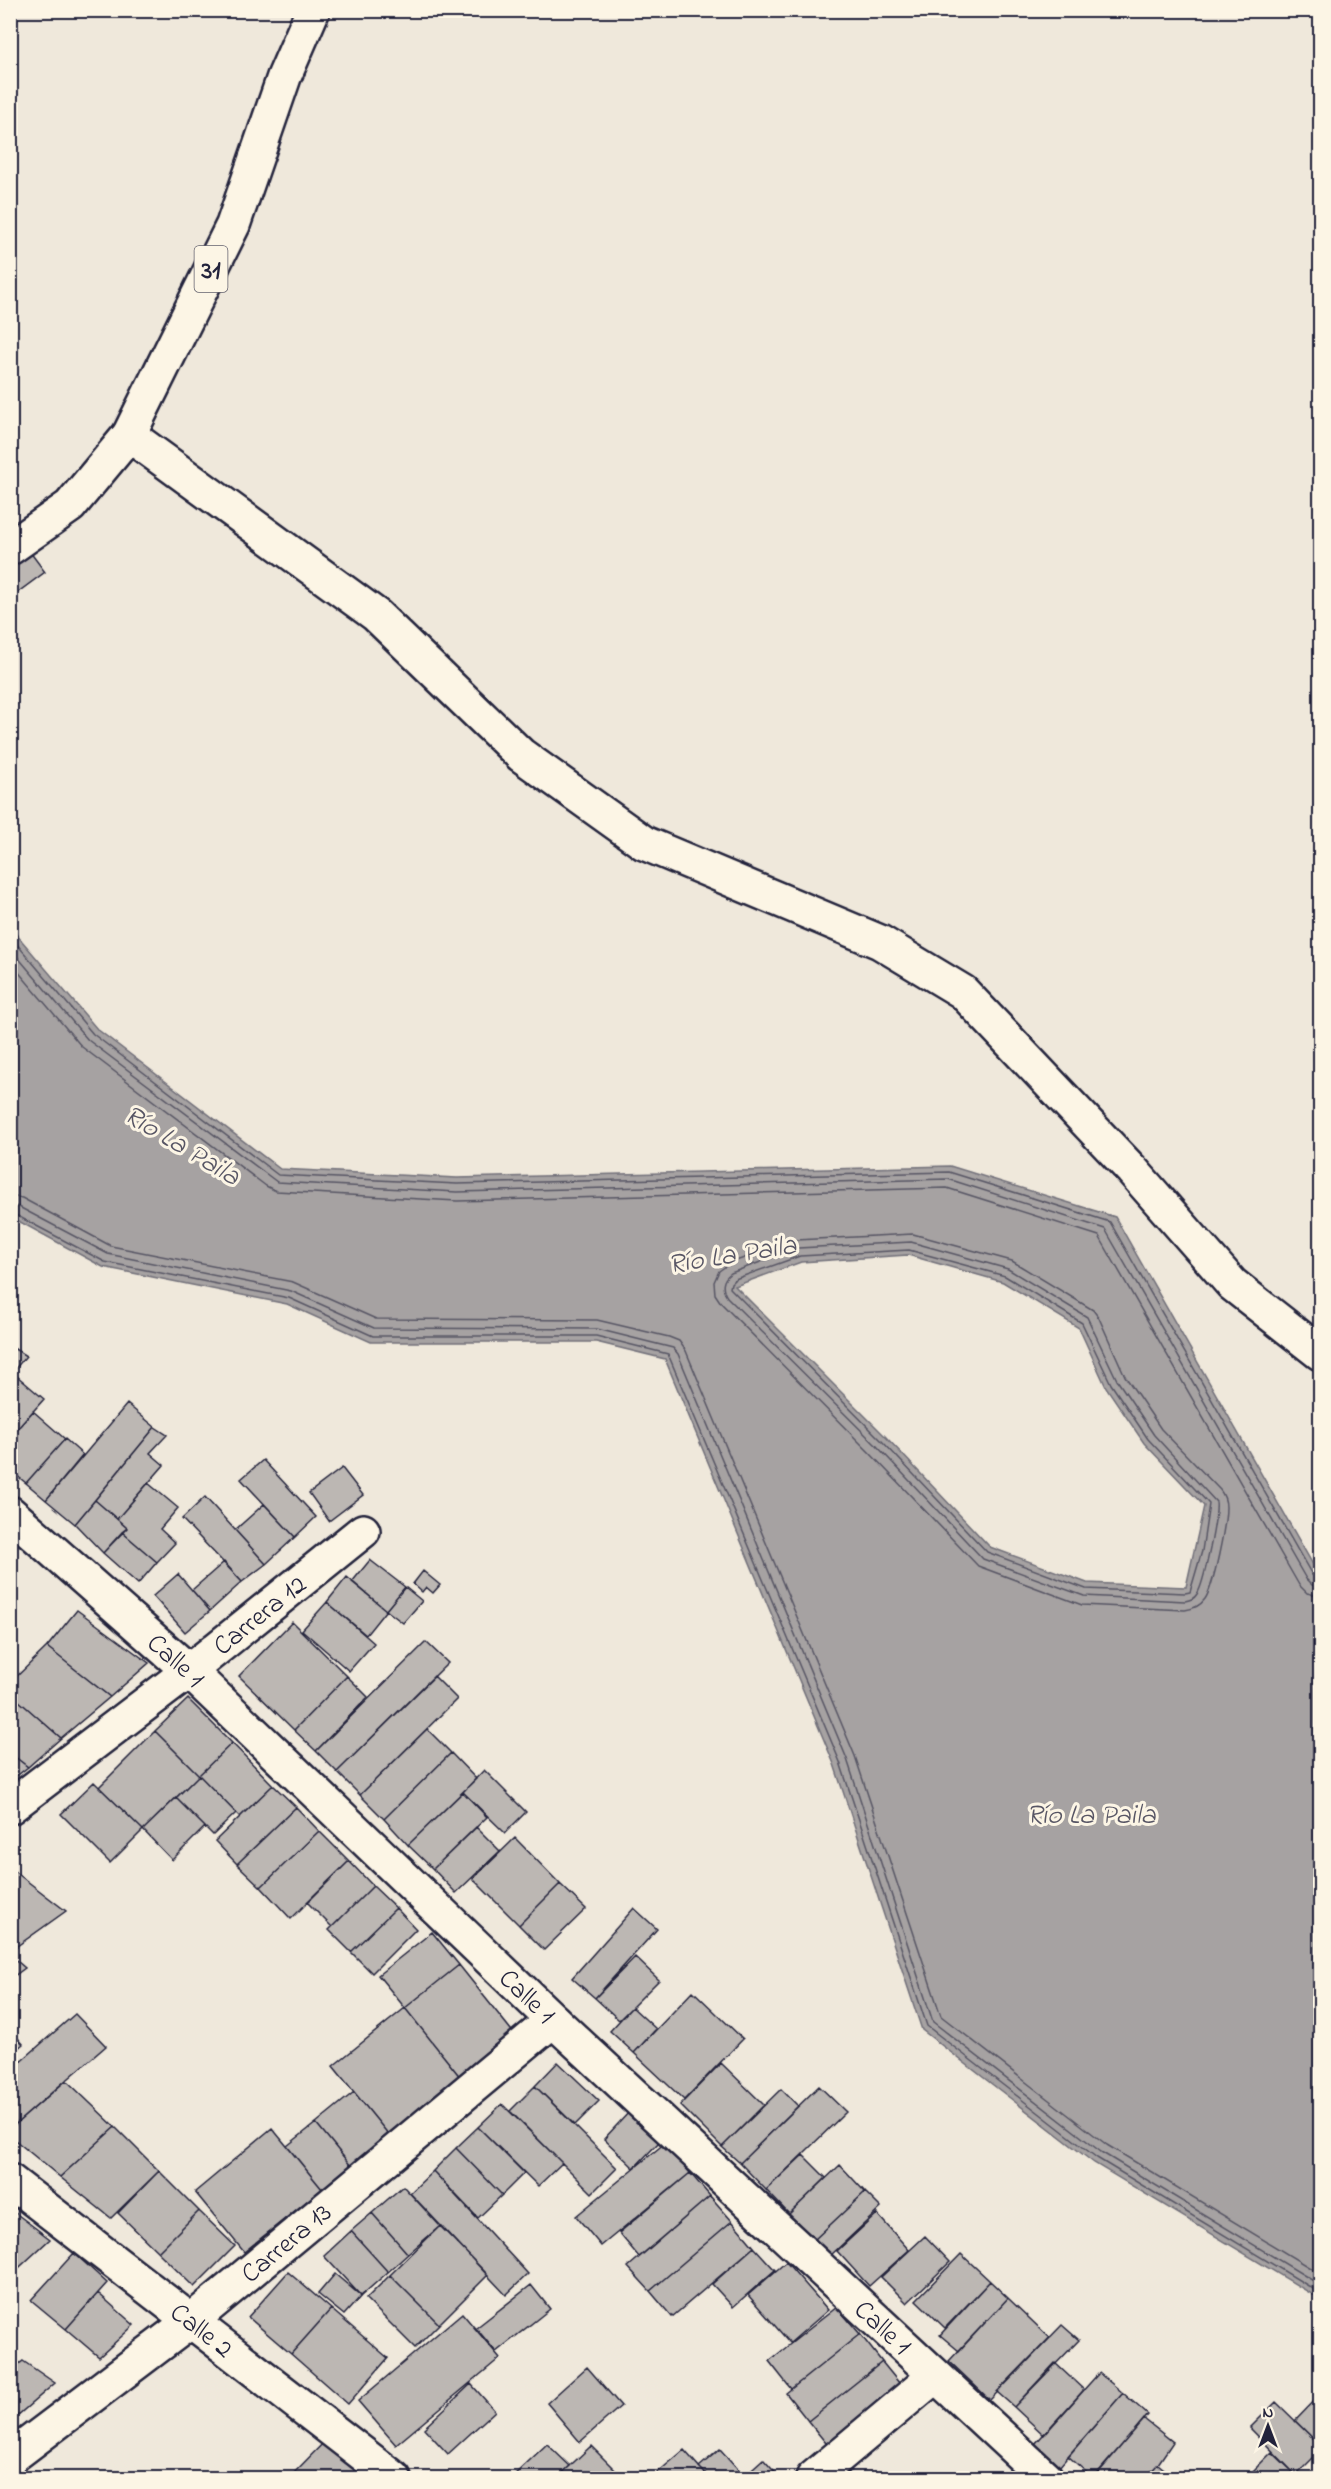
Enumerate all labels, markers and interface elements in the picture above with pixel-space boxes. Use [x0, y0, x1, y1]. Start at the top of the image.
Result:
road number: 31 [194, 246, 228, 292]
water label: Río La Paila [115, 1096, 248, 1198]
water label: Río La Paila [666, 1226, 800, 1287]
street label: Carrera 12 [206, 1567, 316, 1666]
street label: Calle 1 [137, 1625, 212, 1698]
water label: Río La Paila [1026, 1796, 1156, 1837]
street label: Calle 1 [489, 1961, 563, 2034]
street label: Carrera 13 [233, 2195, 341, 2294]
street label: Calle 1 [844, 2292, 919, 2366]
street label: Calle 2 [161, 2295, 241, 2369]
north arrow [1238, 2396, 1298, 2456]
text: N [1263, 2401, 1274, 2425]

